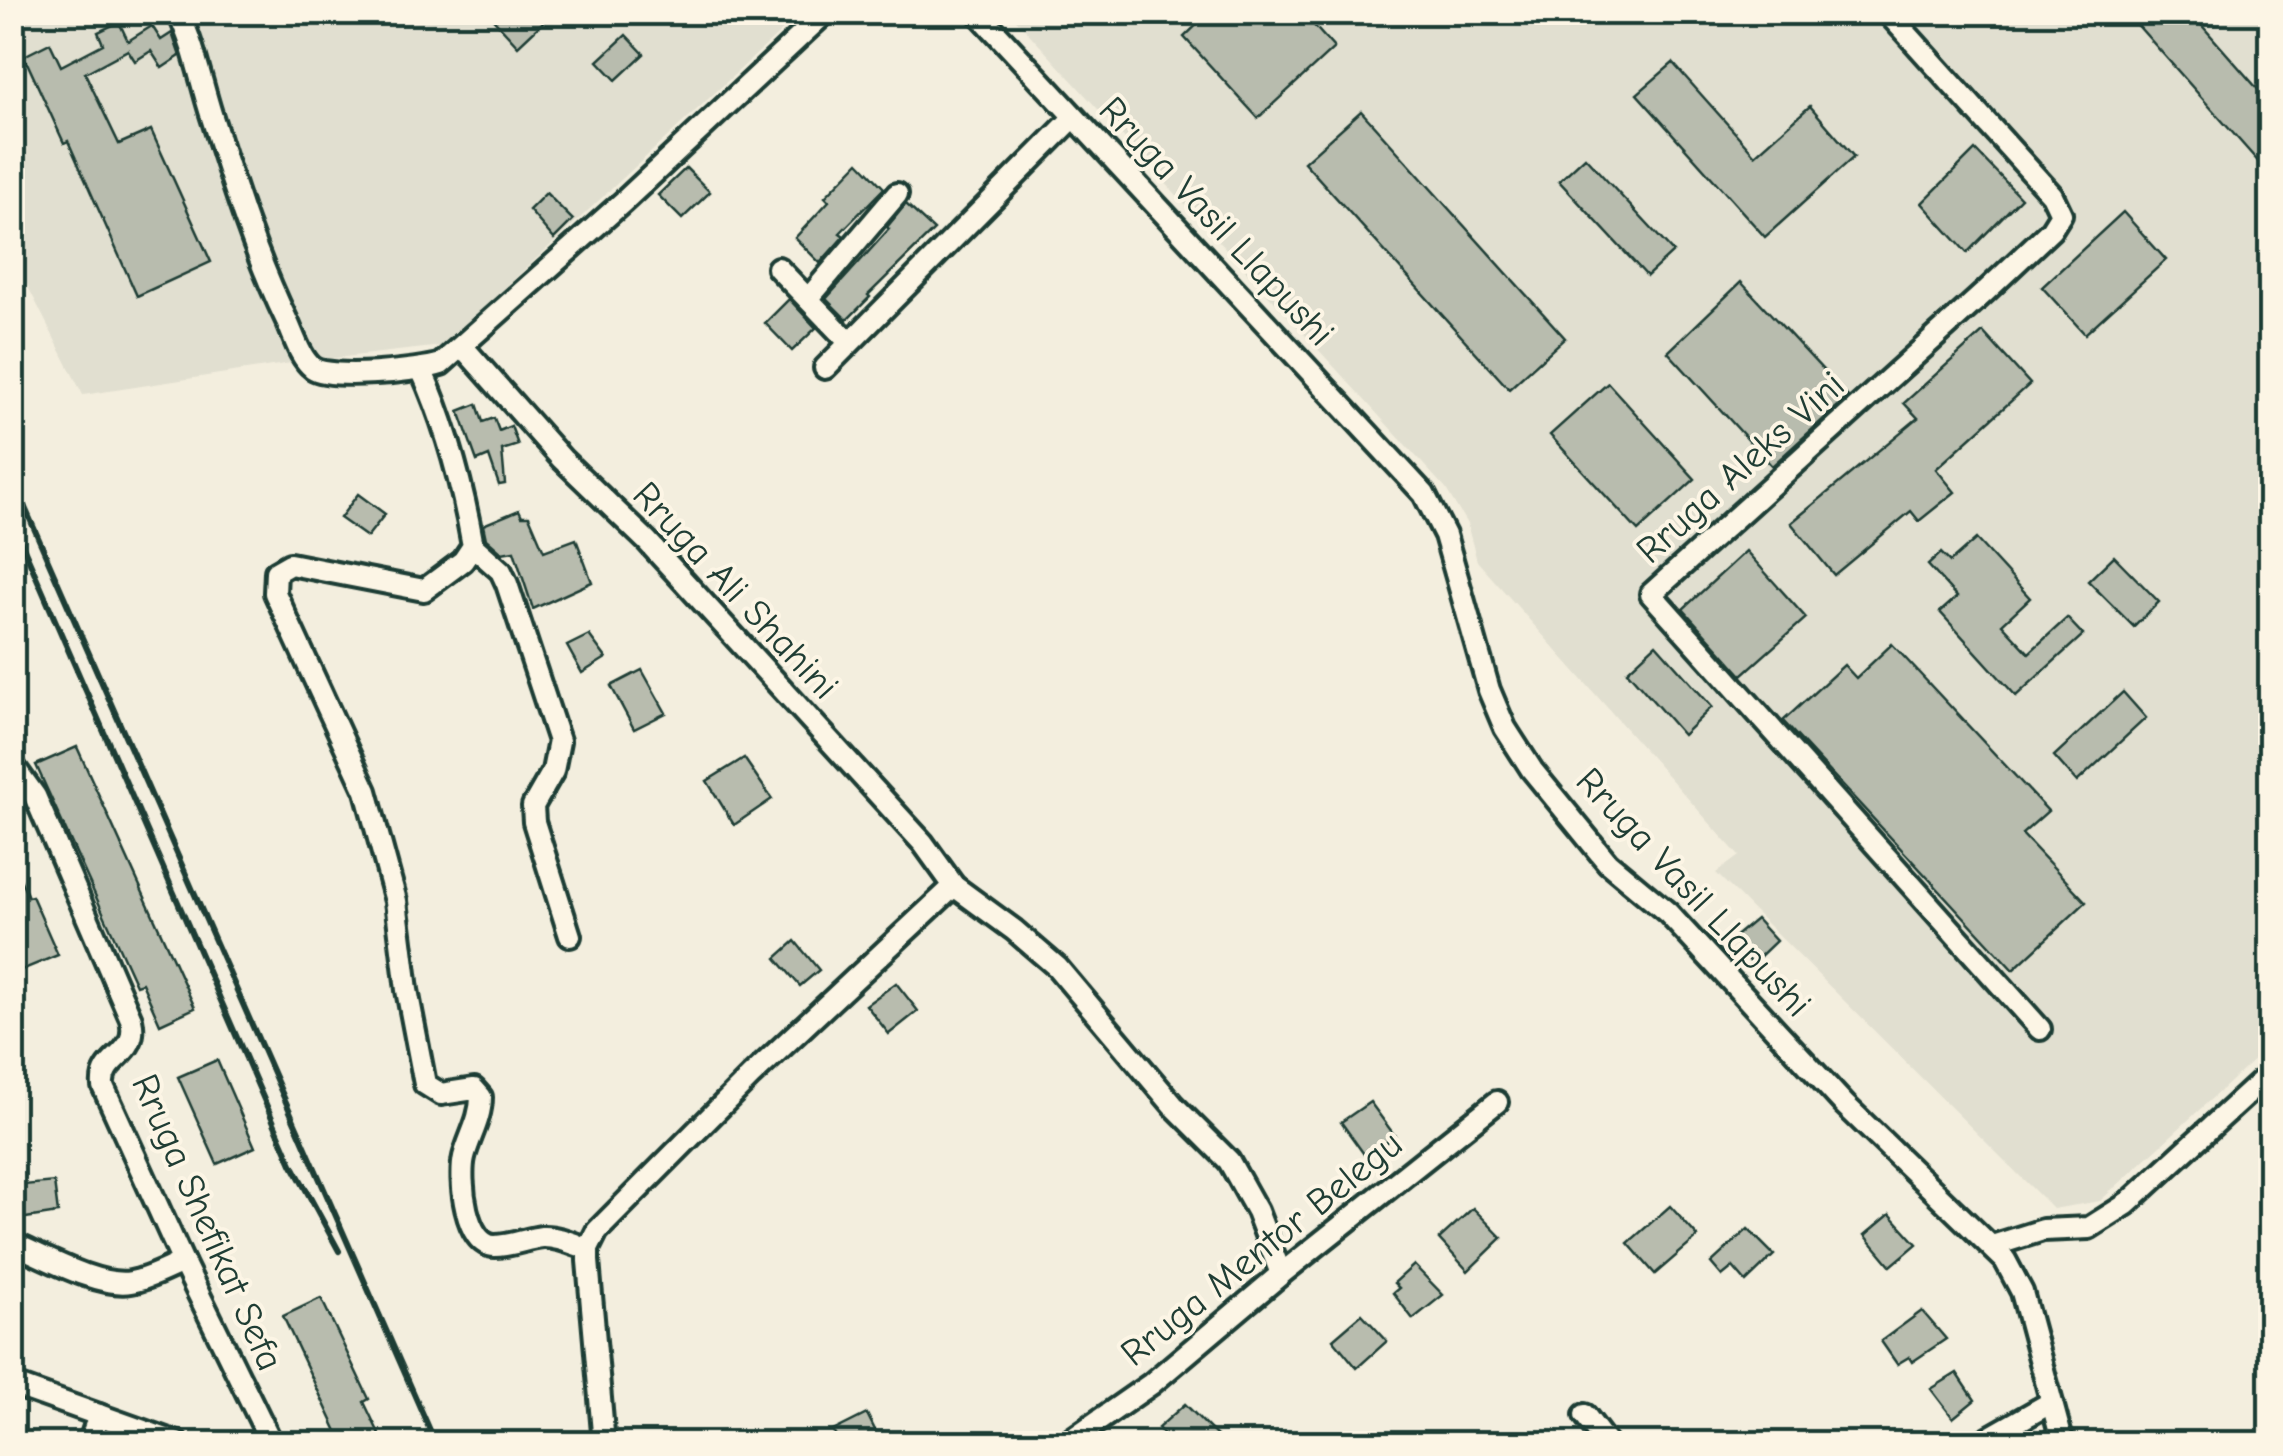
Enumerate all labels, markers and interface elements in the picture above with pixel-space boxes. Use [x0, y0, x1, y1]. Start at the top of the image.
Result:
street label: Rruga Vasil Llapushi [1090, 88, 1343, 355]
street label: Rruga Aleks Vini [1628, 363, 1854, 573]
street label: Rruga Ali Shahini [623, 473, 847, 708]
street label: Rruga Vasil Llapushi [1567, 759, 1820, 1026]
street label: Rruga Shefikat Sefa [122, 1068, 292, 1377]
street label: Rruga Mentor Belegu [1112, 1122, 1411, 1376]

